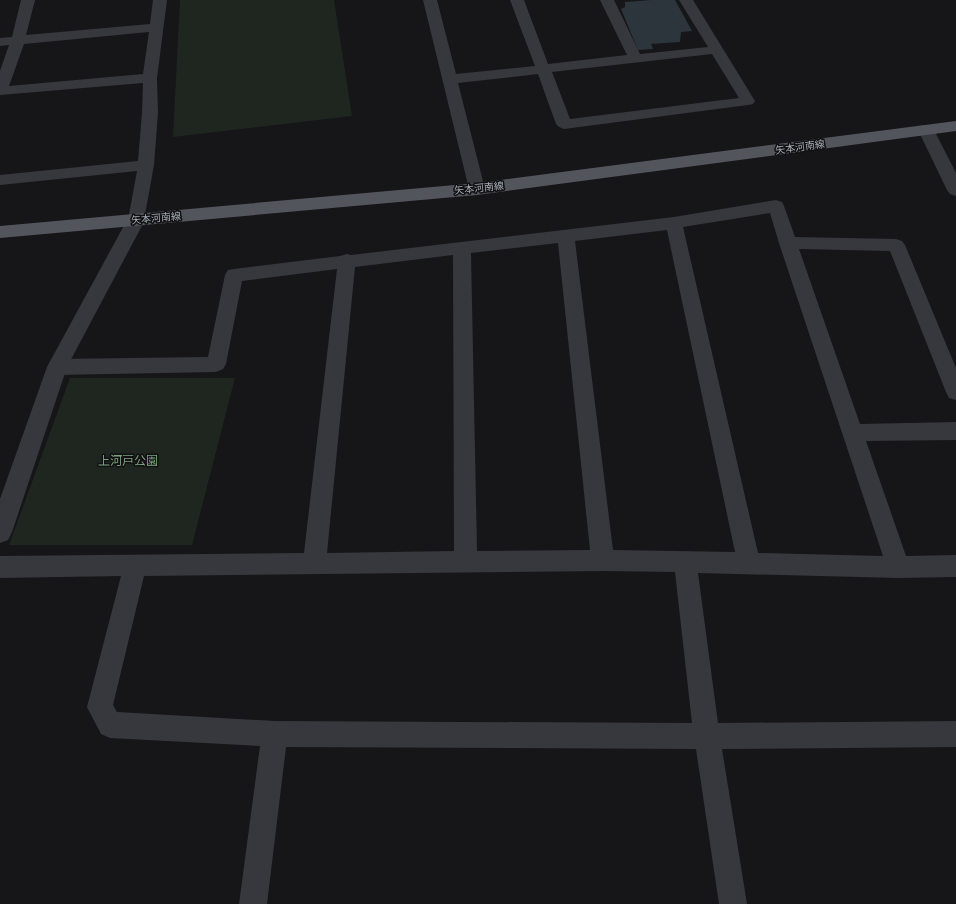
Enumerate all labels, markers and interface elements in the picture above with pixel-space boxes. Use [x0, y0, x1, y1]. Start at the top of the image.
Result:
street label: 矢本河南線 [774, 137, 826, 157]
street label: 矢本河南線 [453, 179, 505, 197]
street label: 矢本河南線 [131, 209, 181, 227]
park label: 上河戸公園 [98, 453, 158, 469]

